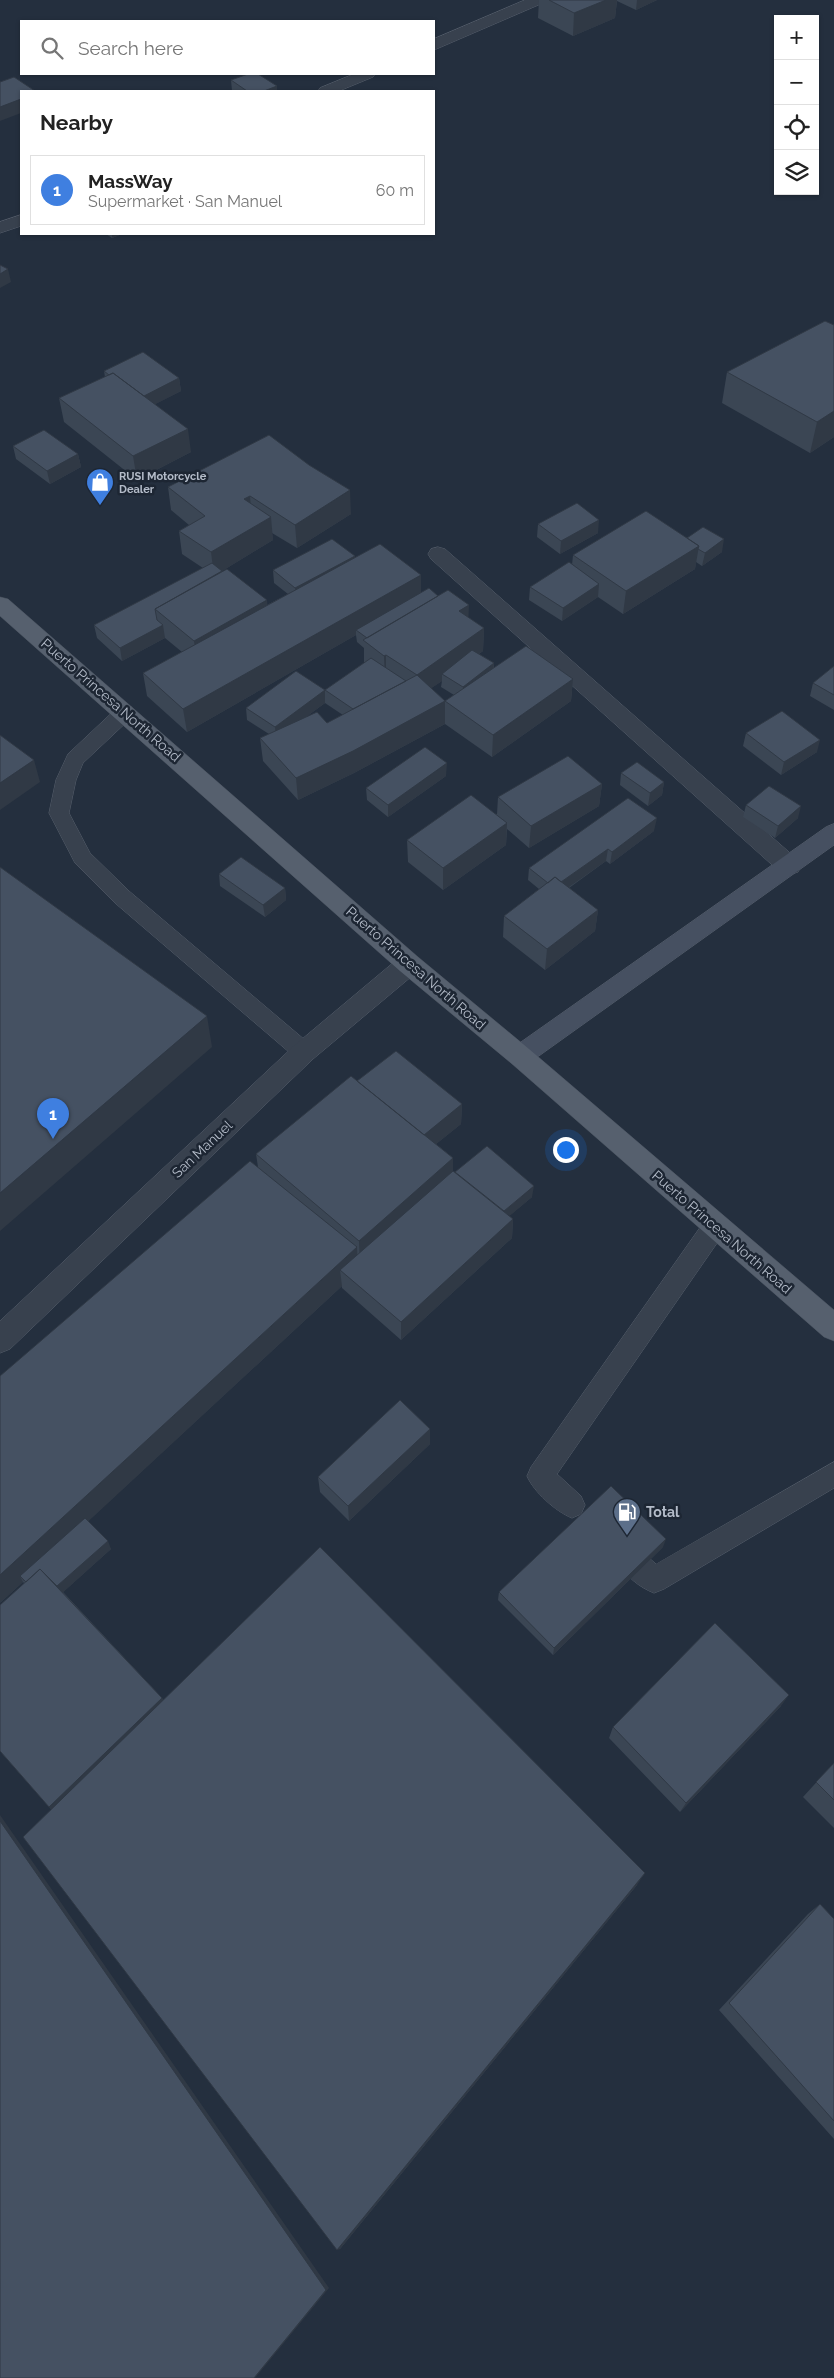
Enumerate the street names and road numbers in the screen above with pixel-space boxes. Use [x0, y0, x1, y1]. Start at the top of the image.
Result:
street label: Puerto Princesa North Road [38, 635, 184, 765]
street label: Puerto Princesa North Road [343, 903, 489, 1033]
street label: San Manuel [169, 1117, 235, 1181]
street label: Puerto Princesa North Road [649, 1167, 795, 1297]

